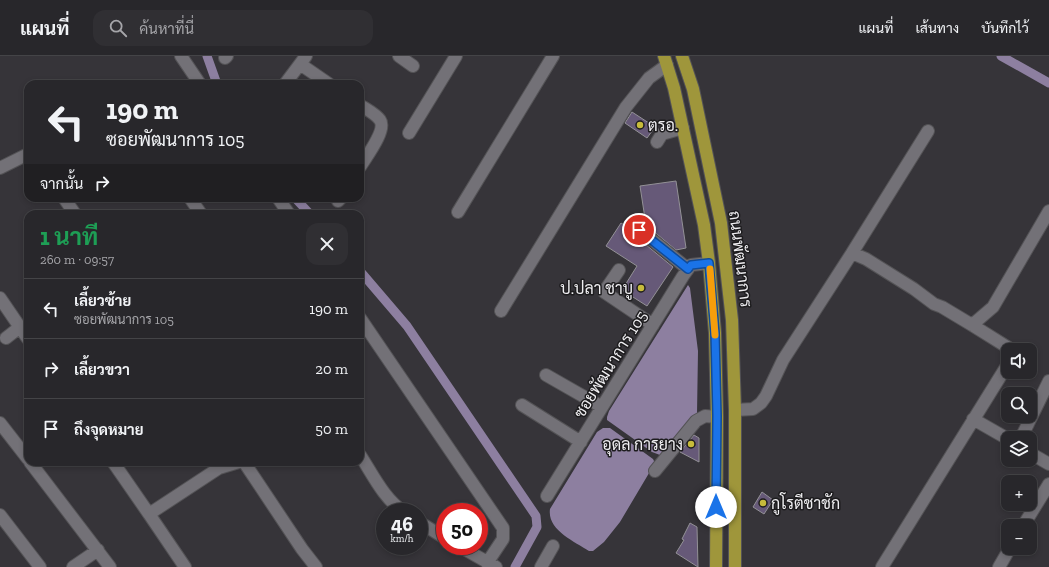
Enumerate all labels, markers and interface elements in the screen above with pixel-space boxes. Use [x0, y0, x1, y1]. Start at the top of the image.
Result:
search box [93, 10, 373, 46]
text: แผนที่ [20, 17, 69, 40]
icon: search [107, 17, 129, 39]
text: ค้นหาที่นี่ [139, 20, 194, 38]
text: แผนที่ [858, 20, 893, 37]
text: เส้นทาง [915, 20, 959, 37]
text: บันทึกไว้ [981, 20, 1029, 37]
text: 190 m [106, 93, 178, 126]
icon: left [40, 96, 92, 148]
place label: ตรอ. [648, 116, 678, 135]
marker: ตรอ. [635, 120, 645, 130]
text: ซอยพัฒนาการ 105 [106, 129, 244, 151]
icon: right [91, 172, 113, 194]
text: จากนั้น [40, 175, 83, 193]
street label: ถนนพัฒนาการ [725, 210, 757, 309]
pin [622, 213, 656, 247]
icon: arrive [628, 219, 650, 241]
text: 1 นาที [40, 222, 98, 251]
button: close [306, 223, 348, 265]
text: 260 m · 09:57 [40, 252, 114, 267]
place label: ป.ปลา ชาบู [560, 279, 633, 300]
marker: ป.ปลา ชาบู [636, 283, 646, 293]
text: เลี้ยวซ้าย [74, 292, 131, 310]
icon: left [40, 298, 62, 320]
text: 190 m [309, 300, 348, 318]
street label: ซอยพัฒนาการ 105 [569, 307, 651, 421]
text: ซอยพัฒนาการ 105 [74, 312, 174, 327]
map controls [1001, 343, 1037, 555]
button: sound [1001, 343, 1037, 379]
icon: right [40, 358, 62, 380]
text: 20 m [315, 360, 348, 378]
text: เลี้ยวขวา [74, 361, 130, 379]
button: search [1001, 387, 1037, 423]
icon: arrive [40, 418, 62, 440]
text: 50 m [315, 420, 348, 438]
text: ถึงจุดหมาย [74, 421, 144, 439]
button: layers [1001, 431, 1037, 467]
place label: อุดล การยาง [602, 435, 683, 456]
marker: อุดล การยาง [686, 439, 696, 449]
button: + [1001, 475, 1037, 511]
position arrow [695, 486, 737, 528]
place label: กูโรตีชาชัก [771, 492, 840, 515]
marker: กูโรตีชาชัก [758, 498, 768, 508]
speed limit sign: 50 [436, 503, 488, 555]
text: 46 [391, 512, 413, 536]
button: − [1001, 519, 1037, 555]
text: km/h [391, 533, 413, 545]

